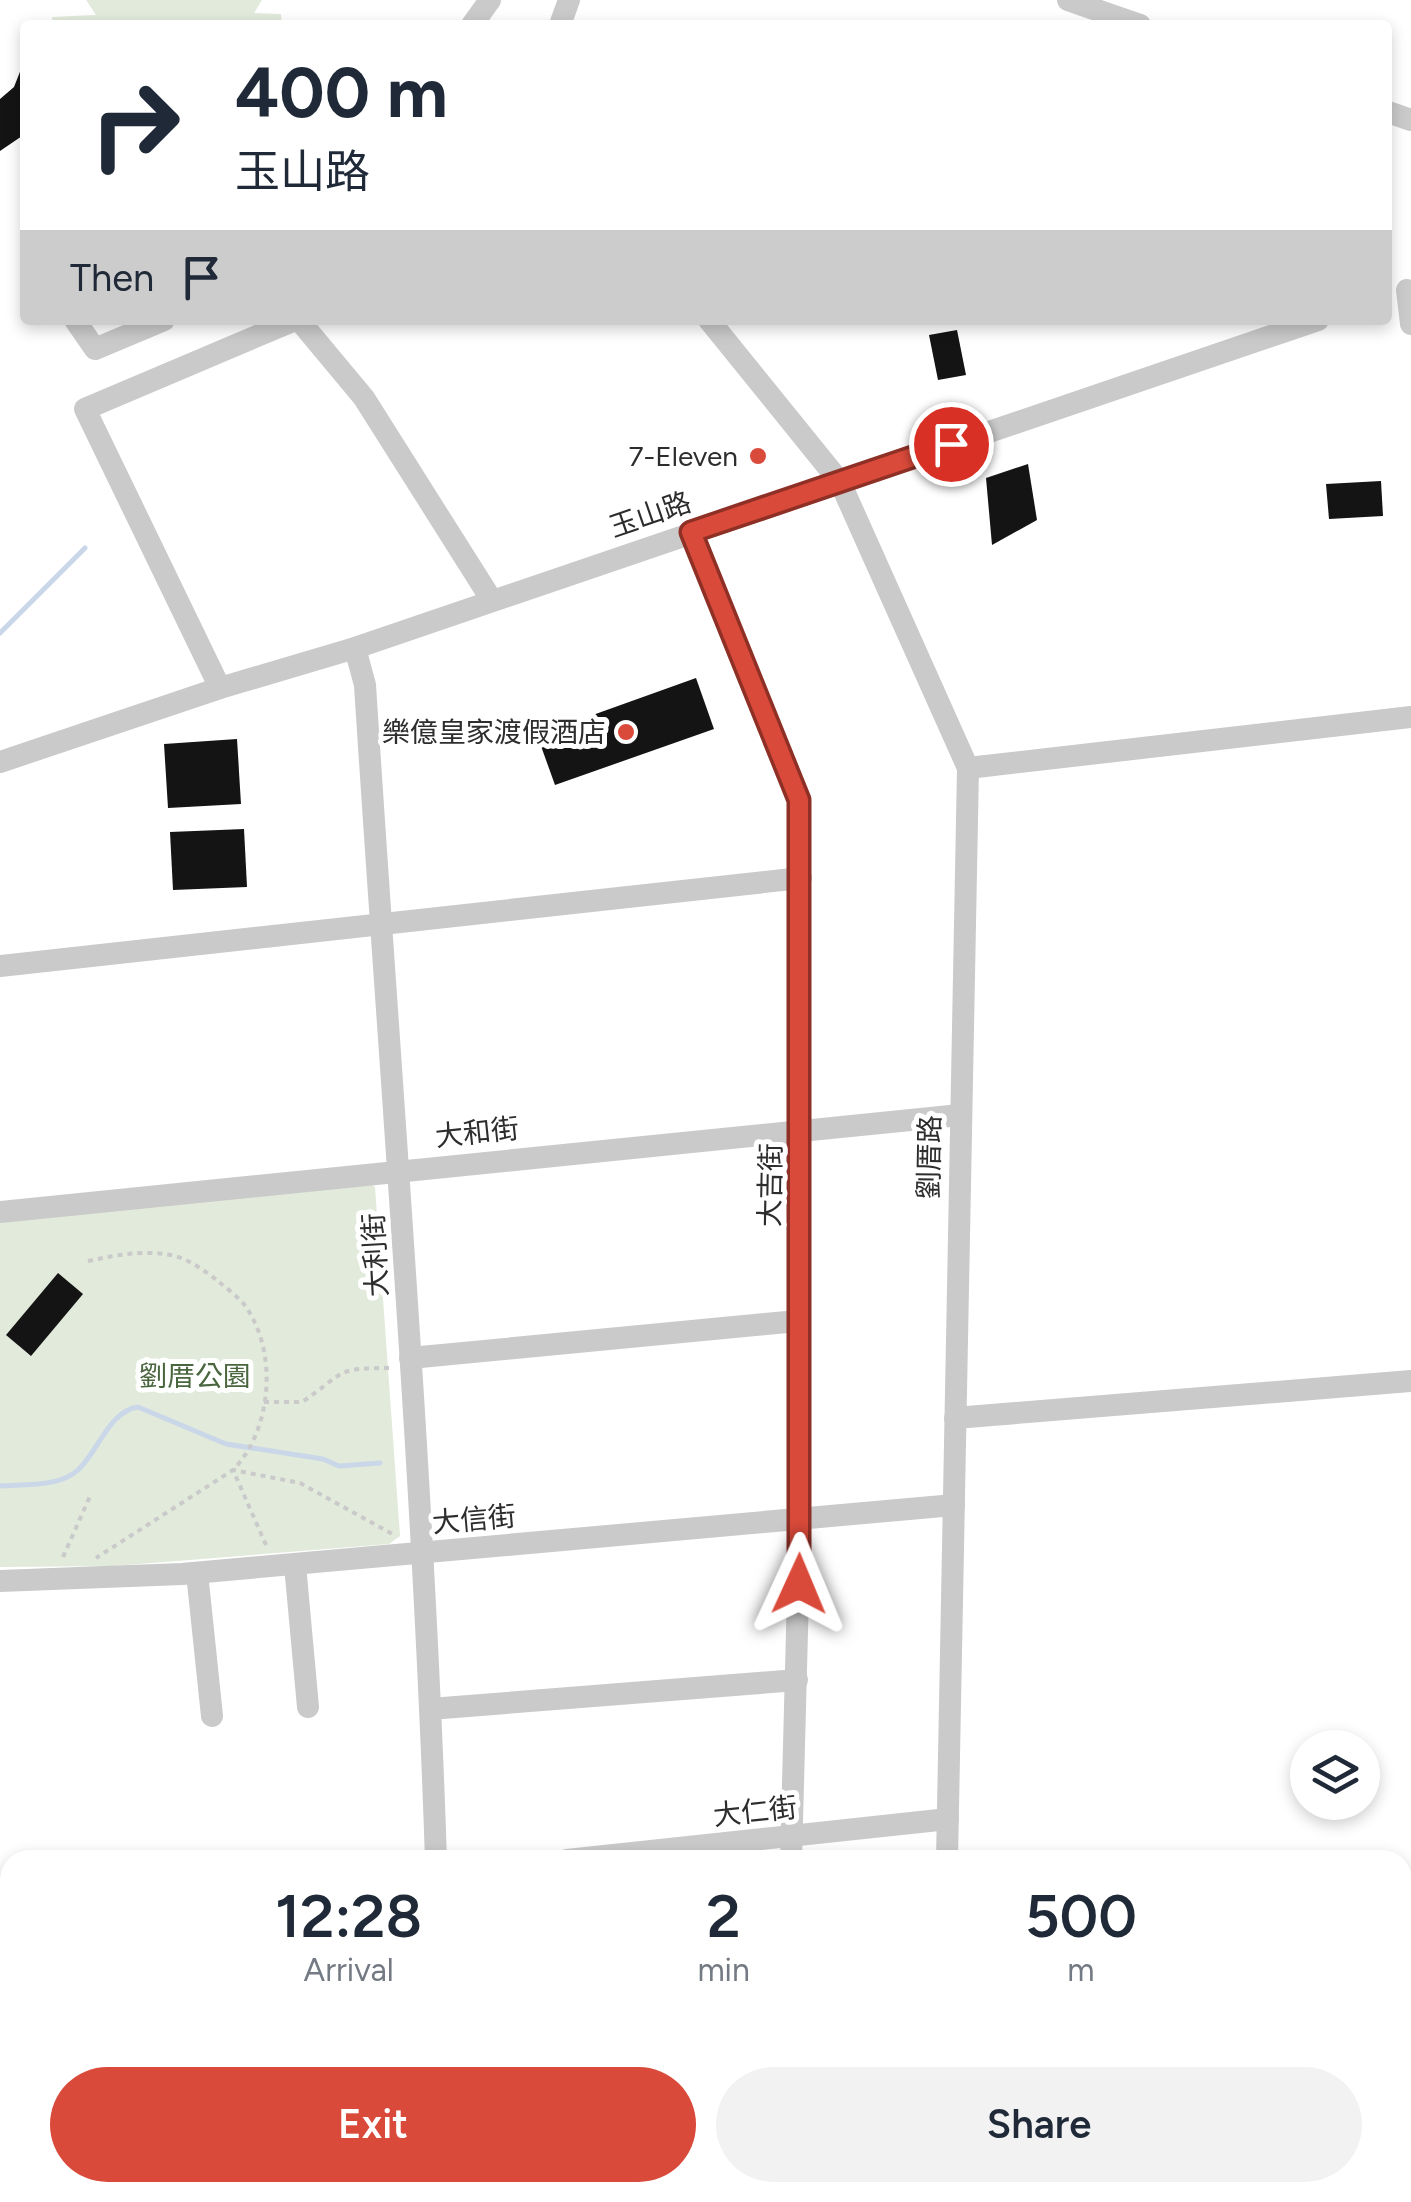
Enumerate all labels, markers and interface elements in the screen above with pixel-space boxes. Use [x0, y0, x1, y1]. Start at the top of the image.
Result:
text: 400 m [235, 50, 448, 135]
icon: right [70, 60, 200, 190]
text: 玉山路 [235, 144, 370, 198]
icon: arrive [174, 250, 229, 305]
text: Then [70, 255, 154, 301]
pin [909, 402, 994, 487]
icon: arrive [924, 417, 979, 472]
place label: 7-Eleven [628, 439, 738, 473]
marker: 7-Eleven [747, 445, 769, 467]
street label: 玉山路 [605, 484, 695, 544]
place label: 樂億皇家渡假酒店 [382, 715, 606, 749]
marker: 樂億皇家渡假酒店 [615, 721, 637, 743]
street label: 大和街 [433, 1111, 521, 1153]
street label: 劉厝路 [911, 1115, 947, 1199]
street label: 大吉街 [752, 1143, 788, 1227]
street label: 大利街 [356, 1212, 394, 1298]
park label: 劉厝公園 [139, 1359, 251, 1393]
street label: 大信街 [431, 1498, 517, 1540]
position arrow [747, 1532, 851, 1636]
map controls [1290, 1730, 1380, 1820]
button: layers [1290, 1730, 1380, 1820]
street label: 大仁街 [711, 1790, 799, 1832]
text: 12:28 [275, 1880, 422, 1952]
text: 2 [707, 1880, 741, 1952]
text: 500 [1025, 1880, 1137, 1952]
text: Arrival [304, 1951, 394, 1989]
text: min [697, 1951, 750, 1989]
text: m [1067, 1951, 1095, 1989]
button: Exit [50, 2067, 696, 2182]
button: Share [716, 2067, 1362, 2182]

